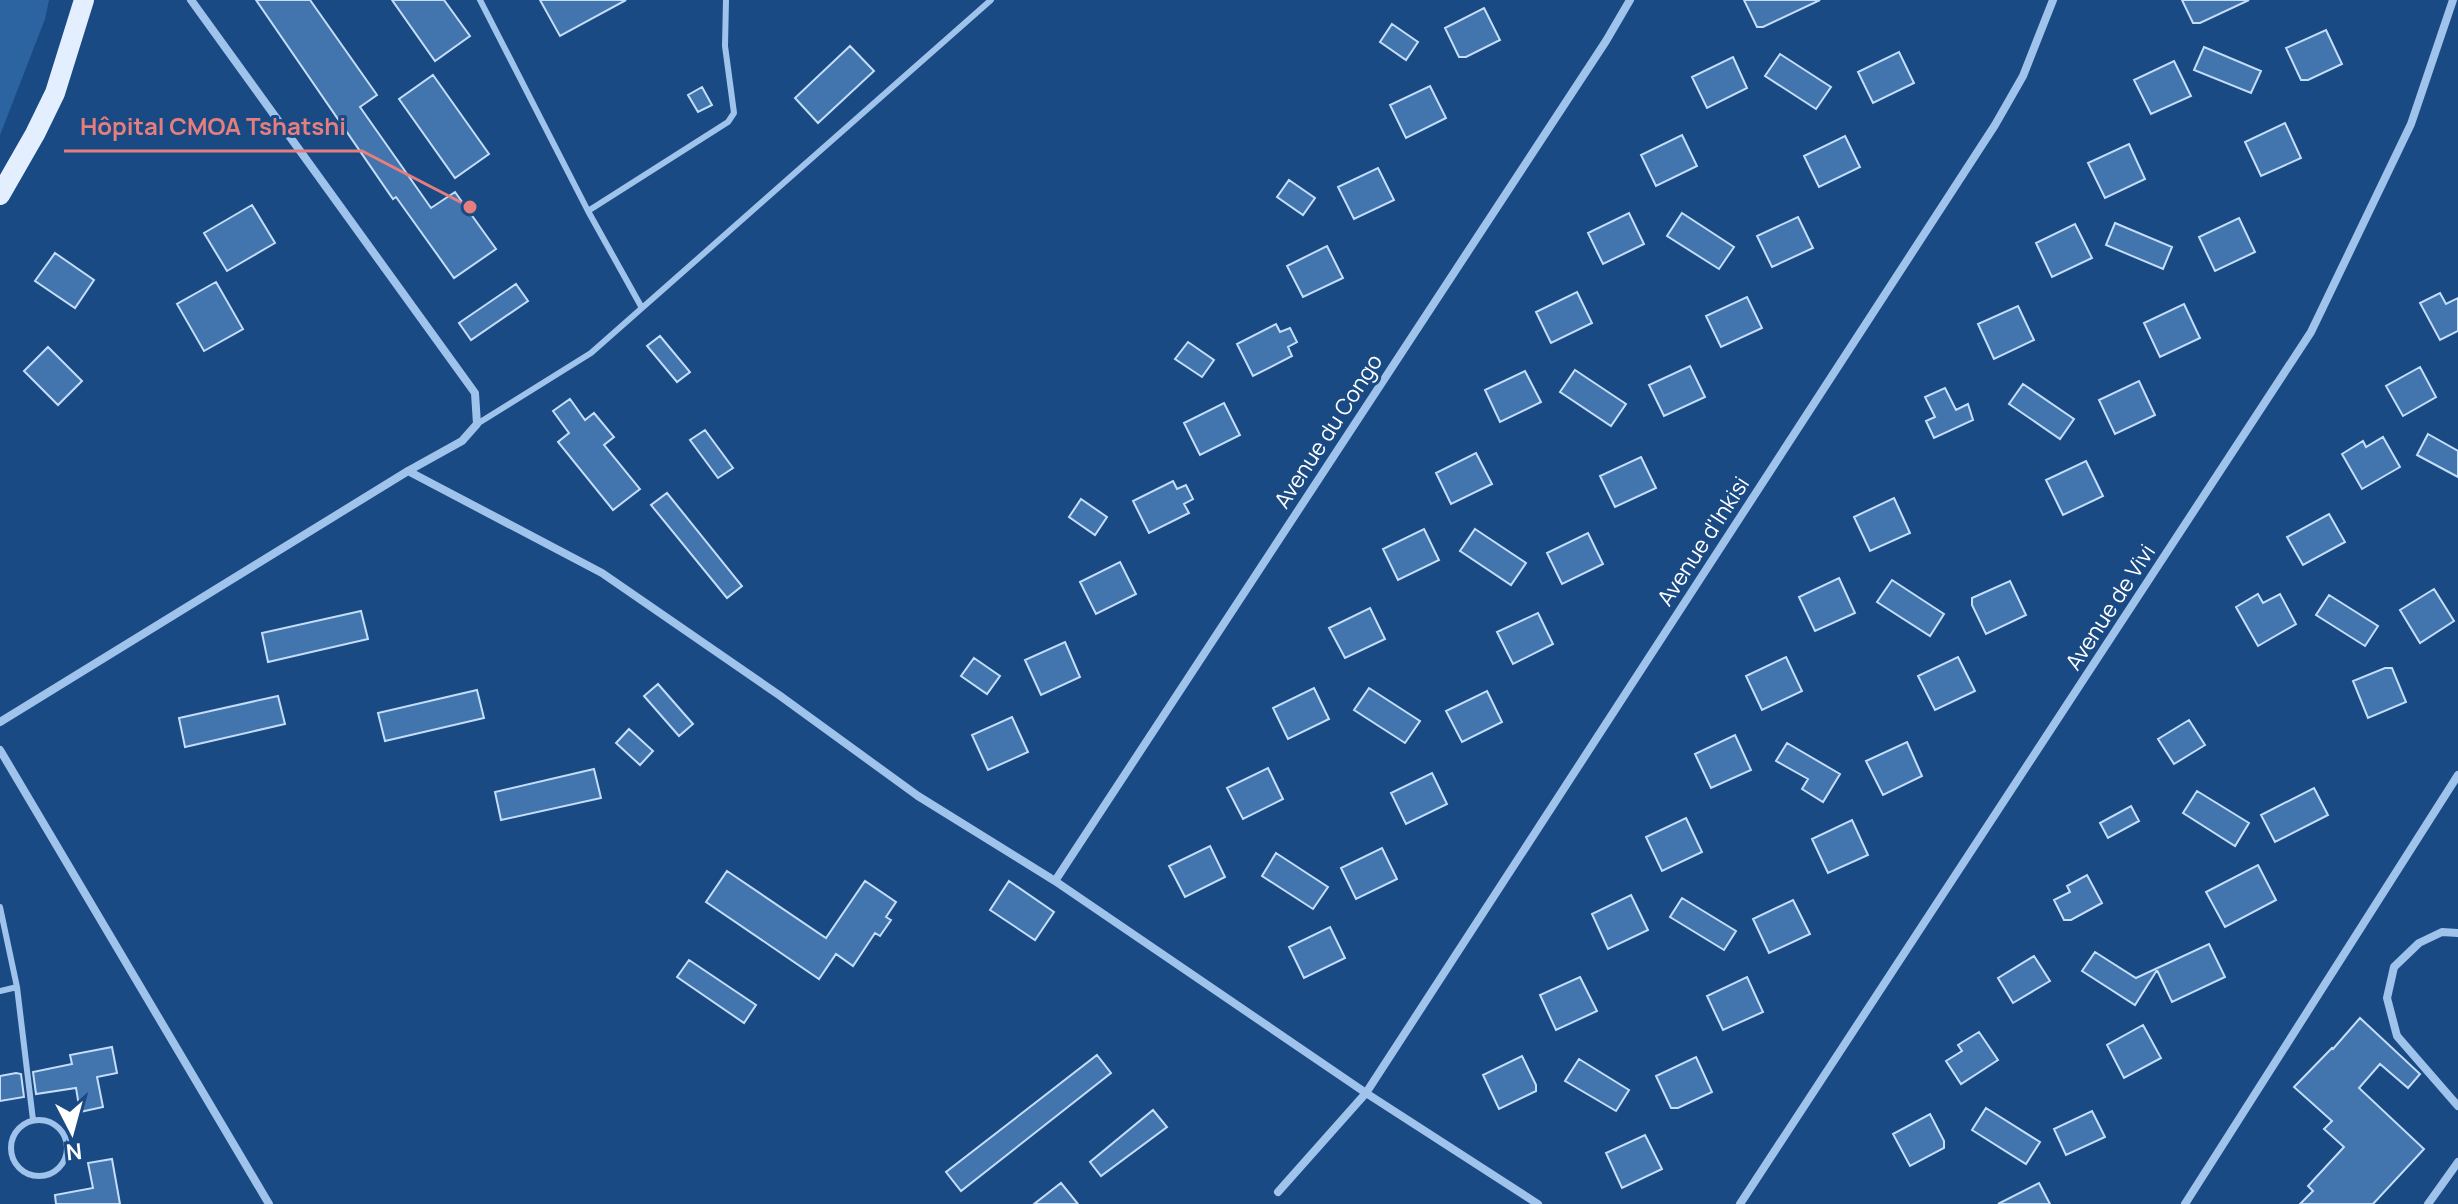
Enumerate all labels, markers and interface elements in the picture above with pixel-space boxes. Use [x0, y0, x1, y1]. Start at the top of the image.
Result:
callout: Hôpital CMOA Tshatshi [64, 103, 362, 151]
text: Hôpital CMOA Tshatshi [80, 109, 346, 142]
street label: Avenue du Congo [1267, 348, 1389, 514]
street label: Avenue d'Inkisi [1650, 471, 1756, 611]
street label: Avenue de Vivi [2058, 538, 2162, 676]
north arrow [32, 1092, 112, 1172]
text: N [65, 1136, 84, 1168]

